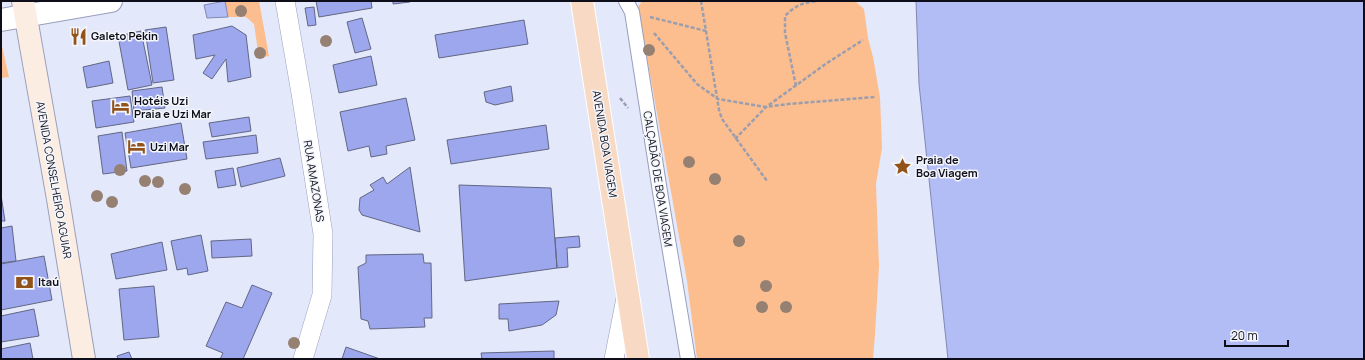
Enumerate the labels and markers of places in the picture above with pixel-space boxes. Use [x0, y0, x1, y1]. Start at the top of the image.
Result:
restaurant icon: Galeto Pekin [68, 26, 88, 46]
place label: Galeto Pekin [91, 28, 158, 43]
place label: Hotéis Uzi Praia e Uzi Mar [134, 93, 212, 121]
hotel icon: Hotéis Uzi Praia e Uzi Mar [111, 97, 131, 117]
hotel icon: Uzi Mar [127, 137, 147, 157]
place label: Uzi Mar [150, 139, 190, 154]
place label: Praia de Boa Viagem [916, 152, 978, 180]
place icon: Praia de Boa Viagem [893, 156, 913, 176]
bank icon: Itaú [15, 272, 35, 292]
place label: Itaú [38, 274, 59, 289]

